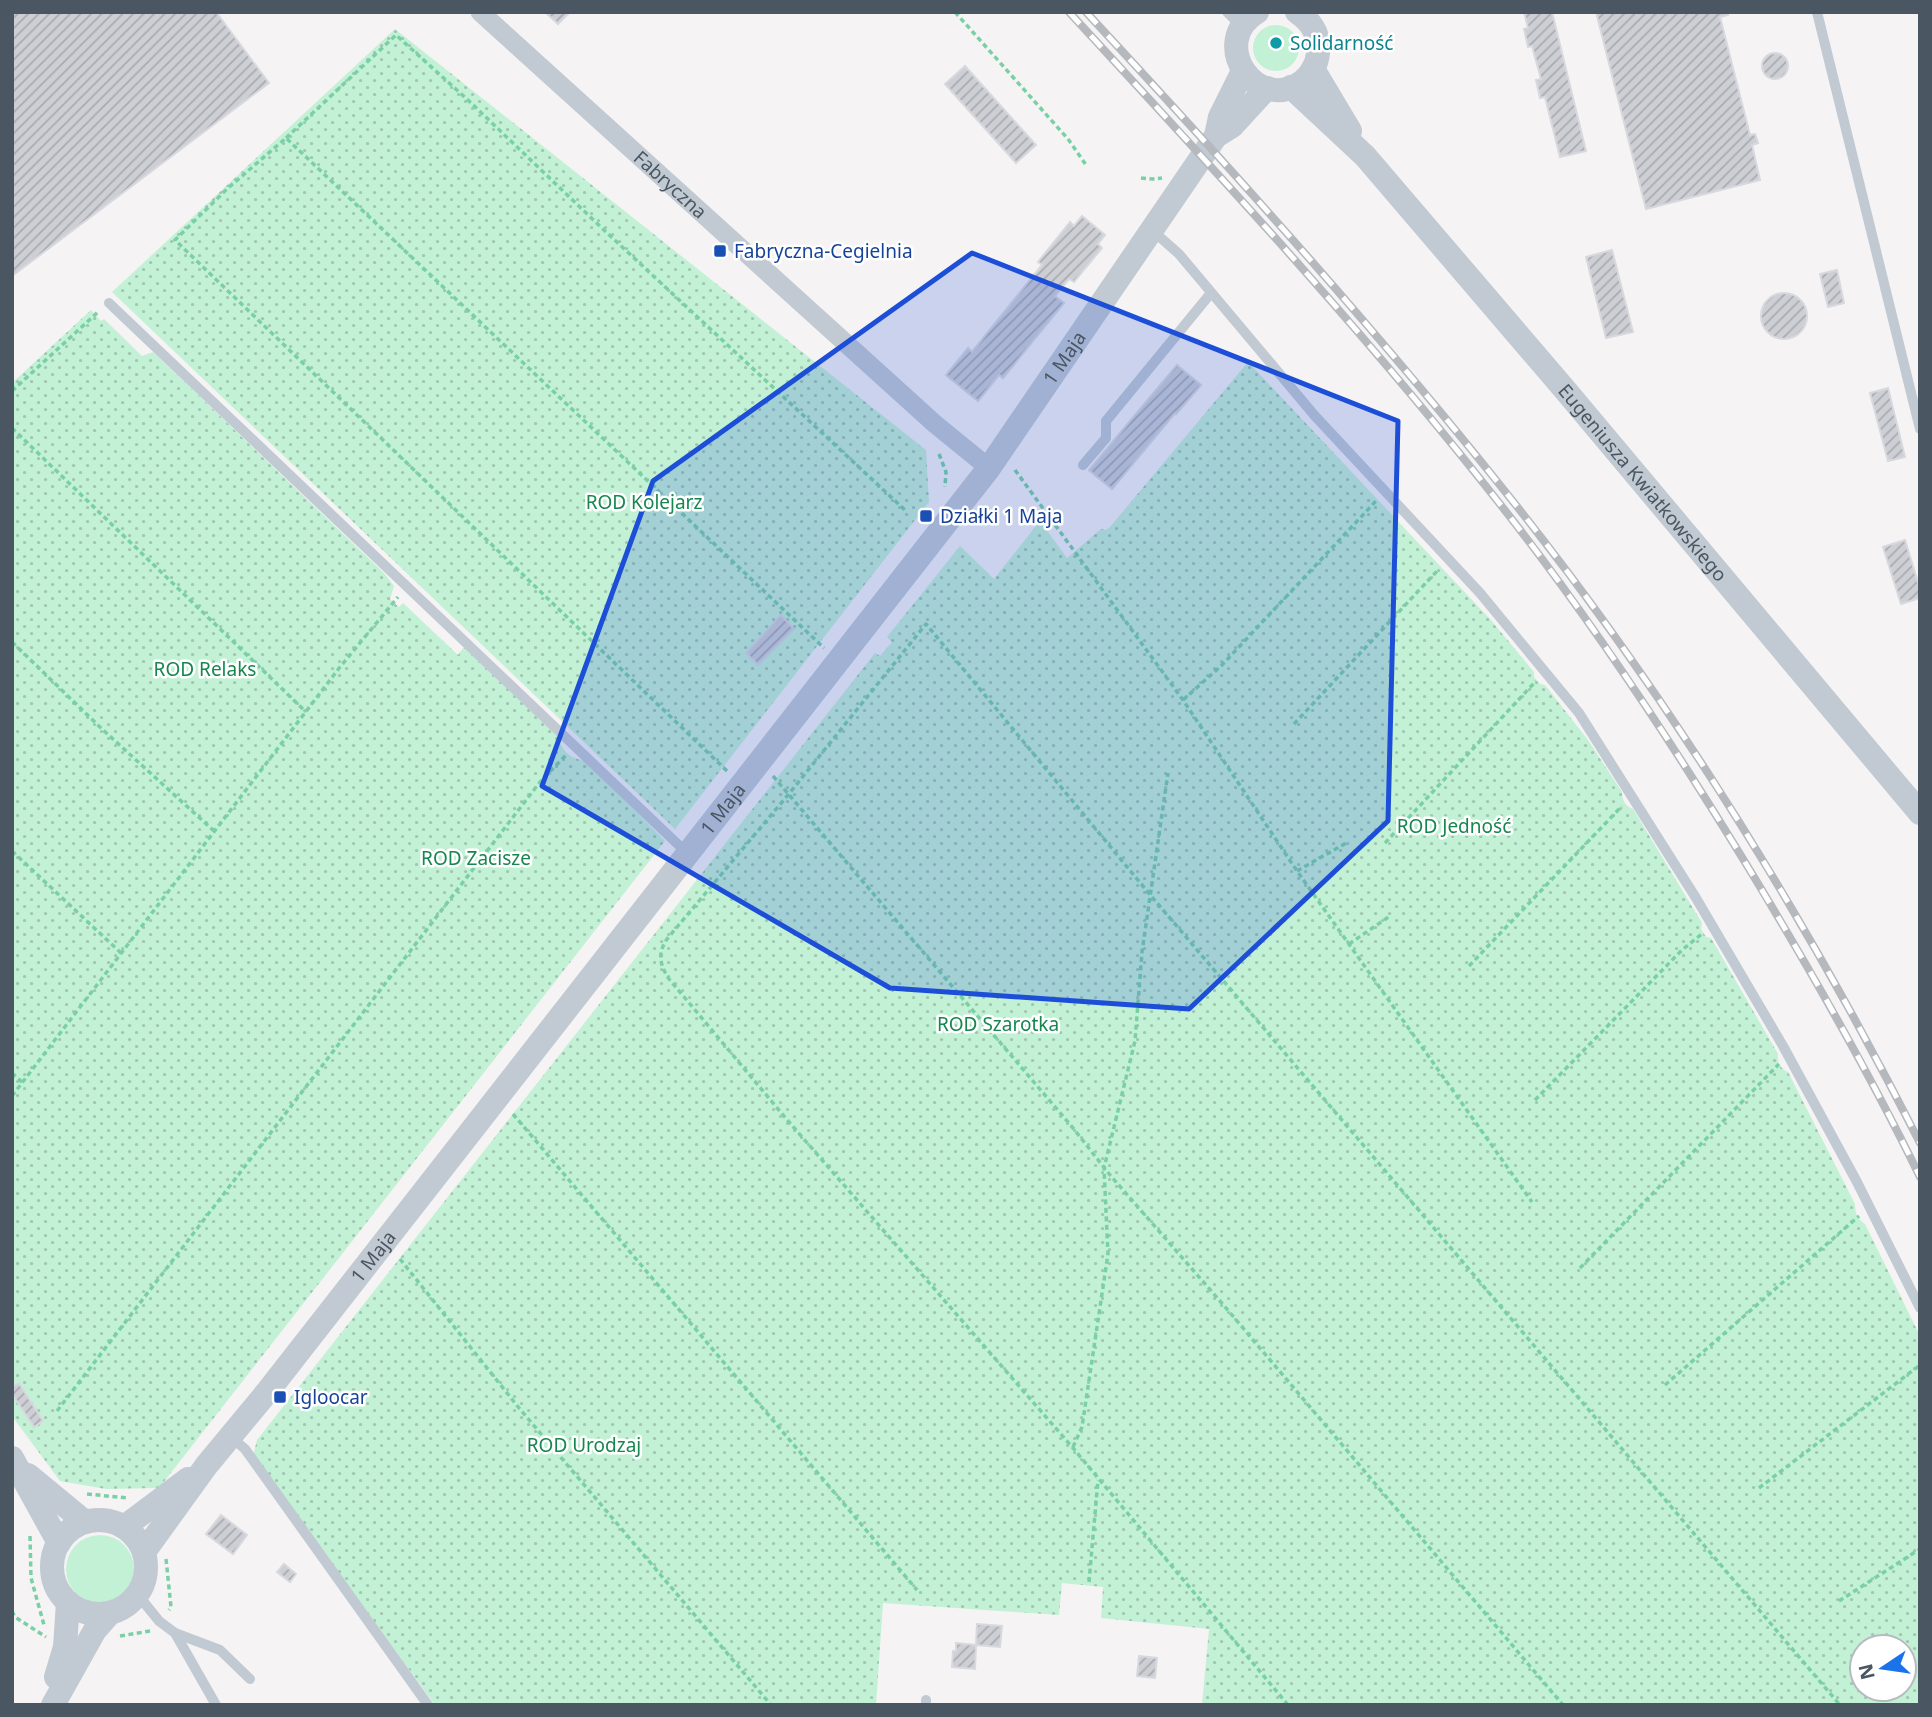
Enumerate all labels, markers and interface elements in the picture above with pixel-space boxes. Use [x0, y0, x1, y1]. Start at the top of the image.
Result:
place label: Solidarność [1290, 30, 1393, 56]
marker: Solidarność [1268, 35, 1284, 51]
street label: Fabryczna [628, 145, 713, 224]
place label: Fabryczna-Cegielnia [734, 238, 913, 264]
marker: Fabryczna-Cegielnia [712, 243, 728, 259]
street label: 1 Maja [1037, 326, 1092, 390]
street label: Eugeniusza Kwiatkowskiego [1553, 378, 1733, 587]
park label: ROD Kolejarz [586, 489, 702, 515]
place label: Działki 1 Maja [940, 503, 1063, 529]
marker: Działki 1 Maja [918, 508, 934, 524]
park label: ROD Relaks [154, 656, 256, 682]
street label: 1 Maja [694, 778, 751, 840]
park label: ROD Jedność [1397, 813, 1511, 839]
park label: ROD Zacisze [421, 845, 531, 871]
park label: ROD Szarotka [937, 1011, 1059, 1037]
street label: 1 Maja [345, 1225, 402, 1288]
place label: Igloocar [294, 1384, 368, 1410]
marker: Igloocar [272, 1389, 288, 1405]
park label: ROD Urodzaj [527, 1432, 641, 1458]
north arrow [1848, 1633, 1918, 1703]
text: N [1852, 1661, 1881, 1682]

